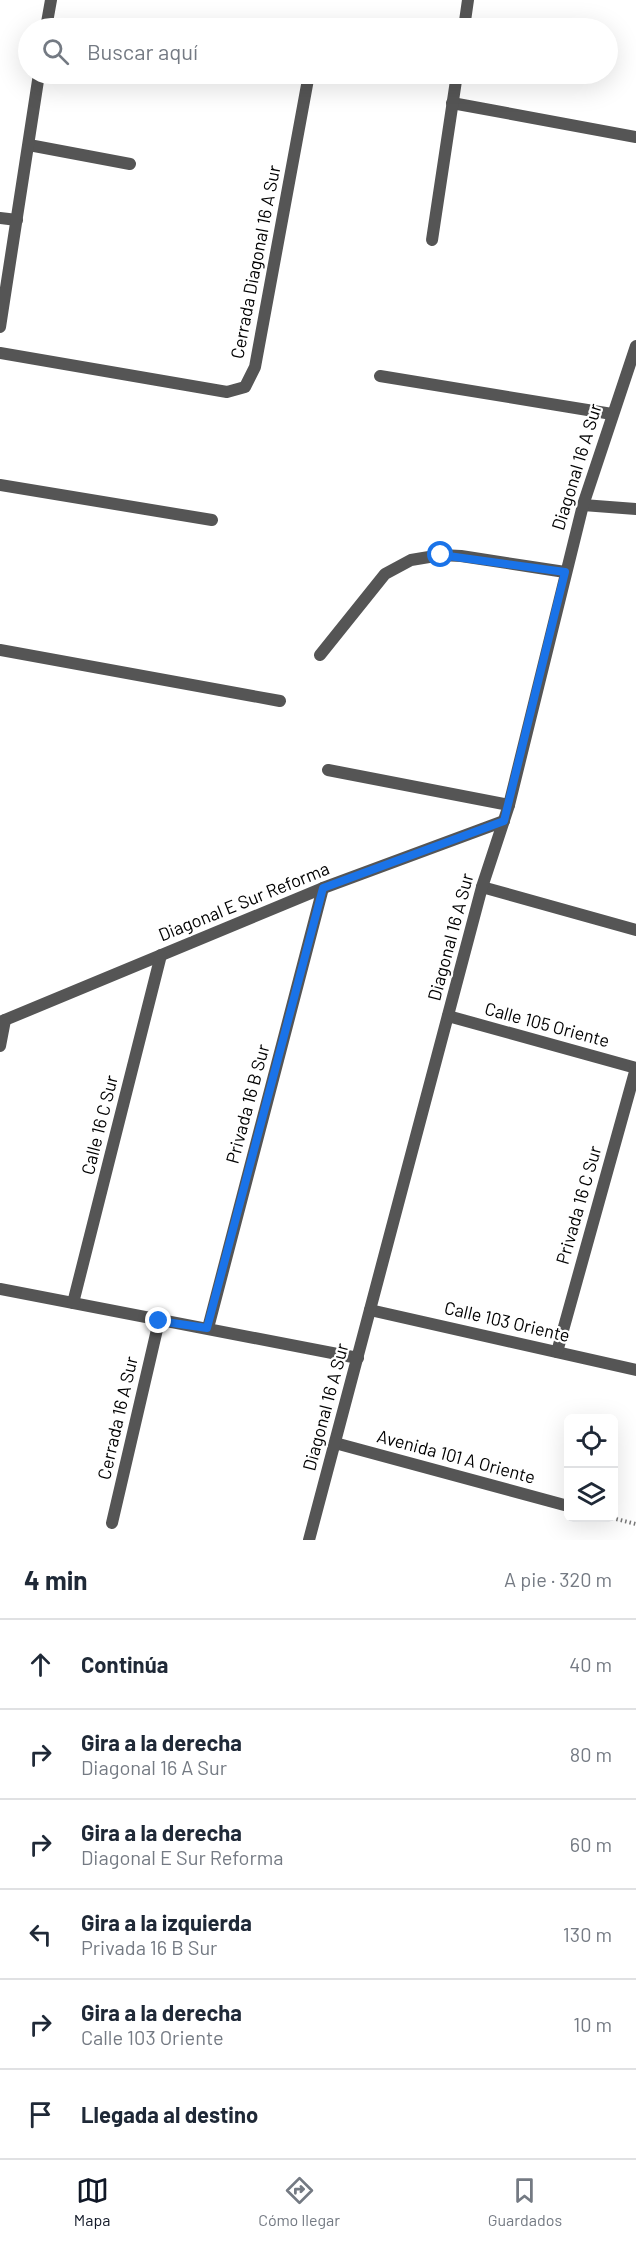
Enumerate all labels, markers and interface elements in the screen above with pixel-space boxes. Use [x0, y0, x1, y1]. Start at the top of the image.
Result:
search box [18, 18, 618, 84]
icon: search [39, 35, 72, 68]
text: Buscar aquí [87, 38, 198, 64]
street label: Cerrada Diagonal 16 A Sur [225, 163, 285, 360]
street label: Diagonal 16 A Sur [546, 400, 606, 533]
route start [427, 541, 453, 567]
street label: Diagonal E Sur Reforma [155, 857, 332, 945]
street label: Diagonal 16 A Sur [422, 870, 478, 1003]
street label: Calle 105 Oriente [482, 997, 612, 1051]
street label: Privada 16 B Sur [221, 1041, 274, 1166]
street label: Calle 16 C Sur [76, 1072, 122, 1177]
street label: Privada 16 C Sur [551, 1142, 606, 1267]
street label: Calle 103 Oriente [442, 1296, 572, 1346]
route end [145, 1307, 171, 1333]
street label: Diagonal 16 A Sur [297, 1340, 353, 1473]
street label: Cerrada 16 A Sur [92, 1354, 142, 1482]
map controls [564, 1414, 618, 1522]
button: locate [564, 1414, 618, 1468]
street label: Avenida 101 A Oriente [375, 1424, 538, 1488]
button: layers [564, 1468, 618, 1522]
text: 4 min [24, 1564, 88, 1595]
text: A pie · 320 m [504, 1567, 612, 1591]
icon: ahead [24, 1648, 57, 1681]
text: Continúa [81, 1651, 168, 1677]
text: 40 m [569, 1652, 612, 1676]
text: Gira a la derecha [81, 1729, 242, 1755]
icon: right [24, 1738, 57, 1771]
text: 80 m [570, 1742, 612, 1766]
text: Diagonal 16 A Sur [81, 1755, 227, 1779]
text: Gira a la derecha [81, 1819, 242, 1845]
icon: right [24, 1828, 57, 1861]
text: 60 m [570, 1832, 612, 1856]
text: Diagonal E Sur Reforma [81, 1845, 283, 1869]
text: Gira a la izquierda [81, 1909, 252, 1935]
icon: left [24, 1918, 57, 1951]
text: 130 m [563, 1922, 612, 1946]
text: Privada 16 B Sur [81, 1935, 217, 1959]
text: Gira a la derecha [81, 1999, 242, 2025]
icon: right [24, 2008, 57, 2041]
text: 10 m [573, 2012, 612, 2036]
text: Calle 103 Oriente [81, 2025, 224, 2049]
icon: arrive [24, 2098, 57, 2131]
text: Llegada al destino [81, 2101, 258, 2127]
tab: Mapa [74, 2174, 110, 2229]
tab: Cómo llegar [258, 2174, 340, 2229]
tab: Guardados [488, 2174, 562, 2229]

